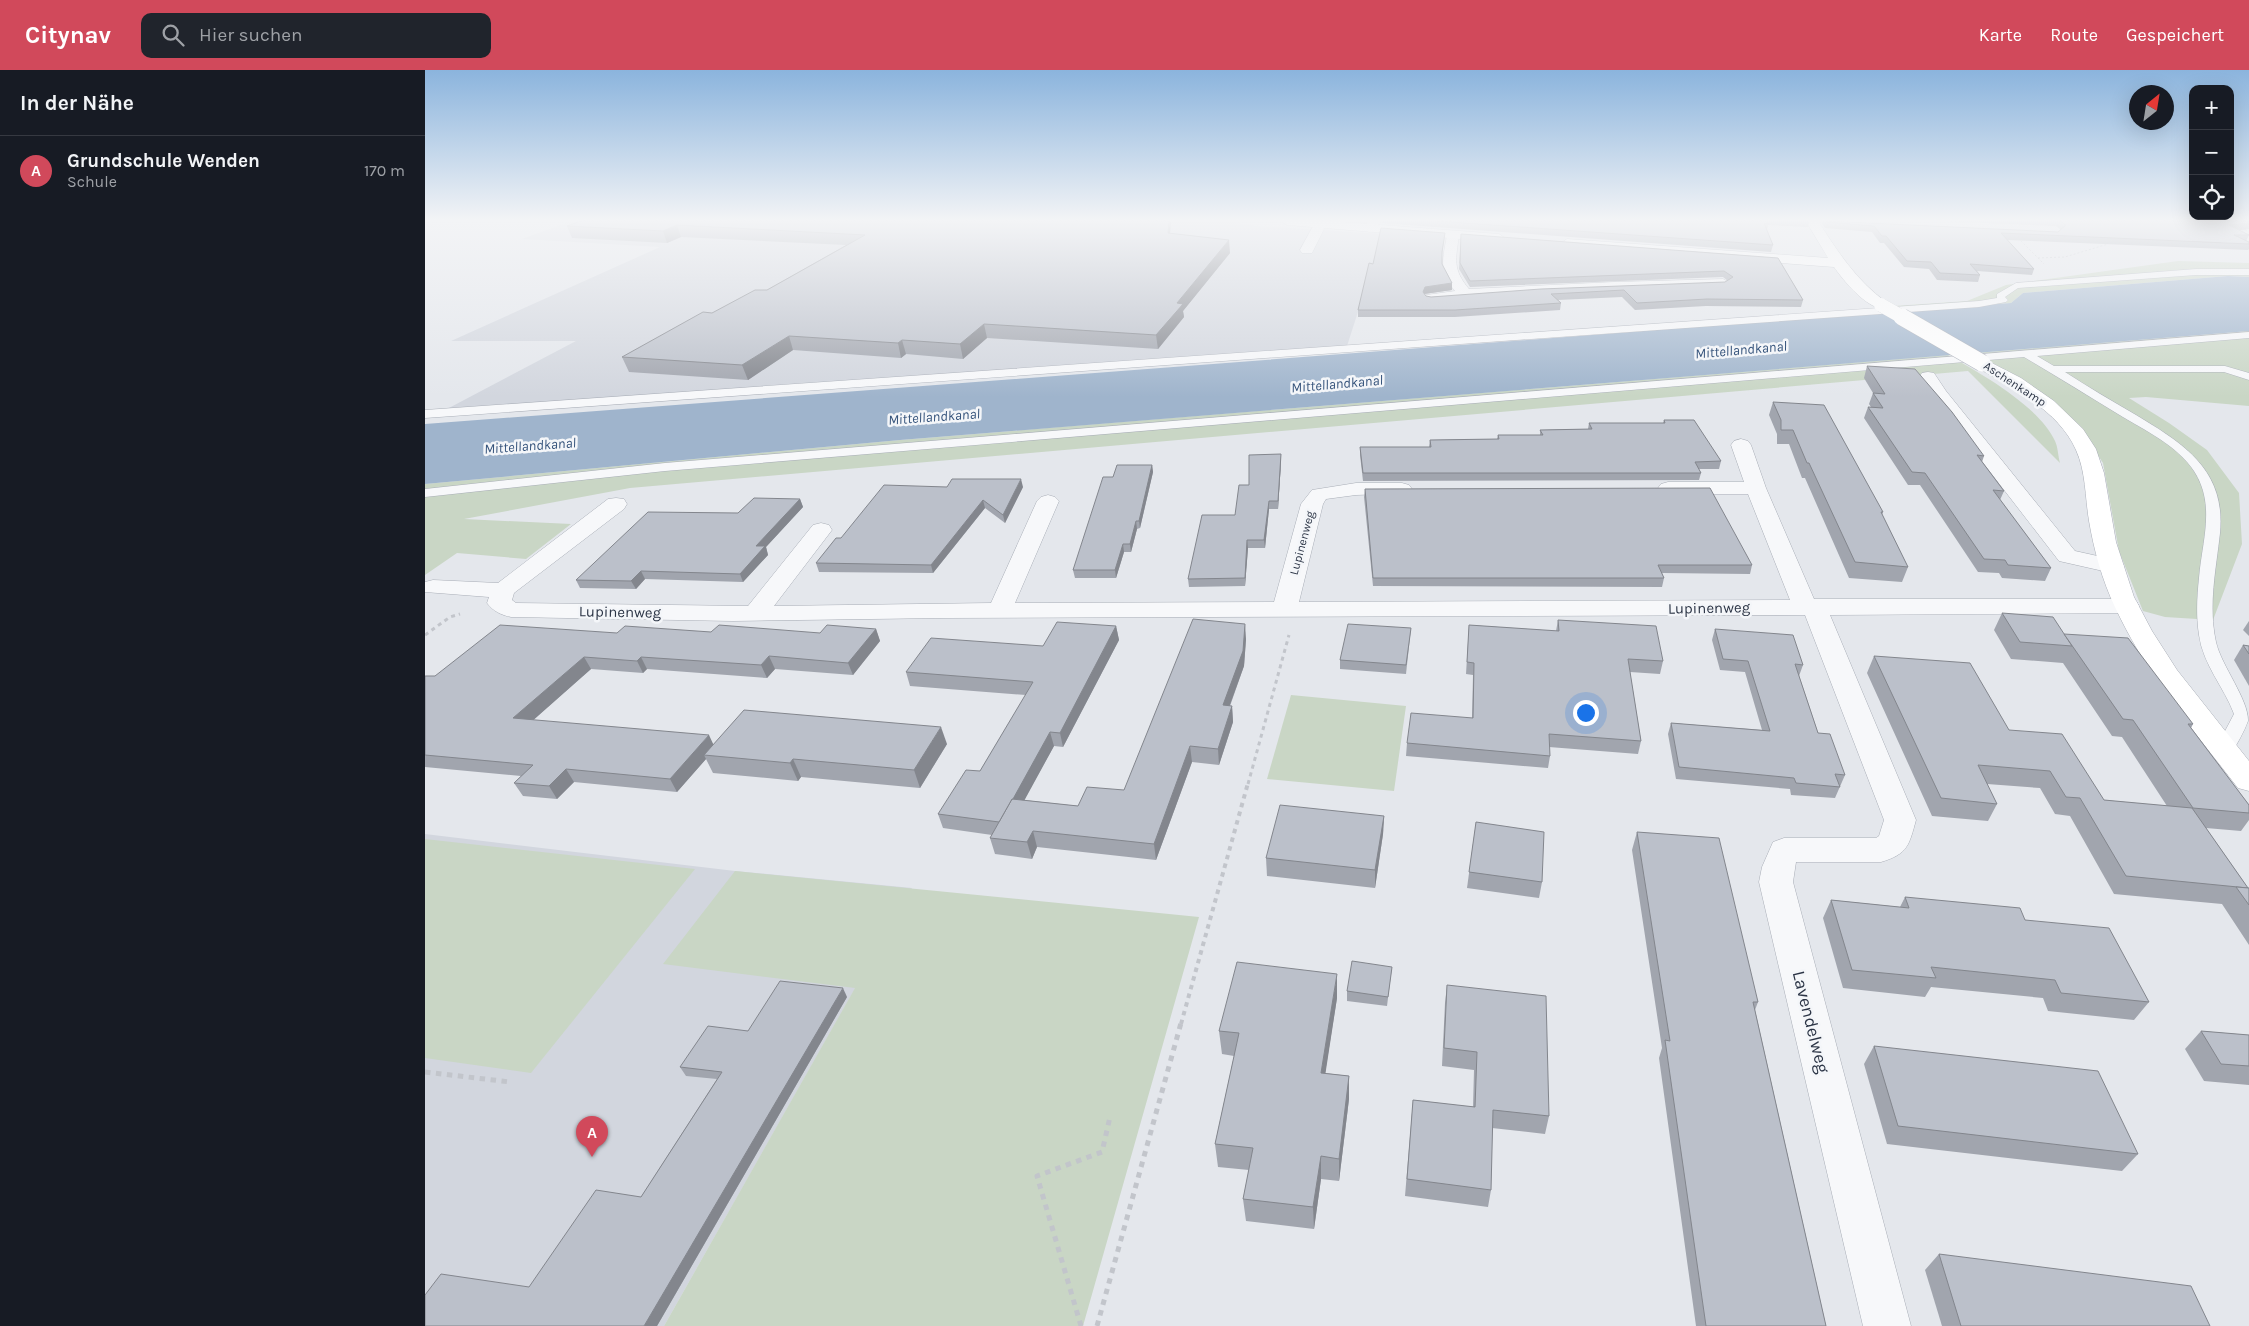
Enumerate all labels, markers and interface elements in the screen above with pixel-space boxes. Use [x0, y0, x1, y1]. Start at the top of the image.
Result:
search box [141, 13, 491, 58]
text: Citynav [25, 21, 111, 49]
icon: search [159, 21, 187, 49]
text: Hier suchen [199, 24, 303, 46]
text: Karte [1979, 24, 2022, 46]
text: Route [2050, 24, 2098, 46]
text: Gespeichert [2126, 24, 2224, 46]
north arrow [2129, 85, 2174, 130]
map controls [2189, 85, 2234, 220]
button: + [2189, 85, 2234, 130]
text: In der Nähe [20, 91, 134, 115]
button: − [2189, 130, 2234, 175]
text: Grundschule Wenden [67, 150, 260, 172]
text: A [31, 161, 41, 180]
text: 170 m [364, 161, 405, 180]
text: Schule [67, 172, 117, 191]
button: locate [2189, 175, 2234, 220]
water label: Mittellandkanal [1694, 337, 1788, 362]
street label: Aschenkamp [1981, 359, 2049, 409]
water label: Mittellandkanal [1290, 371, 1384, 396]
water label: Mittellandkanal [888, 405, 981, 429]
water label: Mittellandkanal [484, 434, 577, 458]
street label: Lupinenweg [1287, 509, 1317, 577]
street label: Lupinenweg [1668, 598, 1751, 618]
street label: Lupinenweg [579, 602, 662, 622]
your location [1573, 700, 1599, 726]
street label: Lavendelweg [1788, 968, 1834, 1076]
pin: A [576, 1116, 608, 1157]

